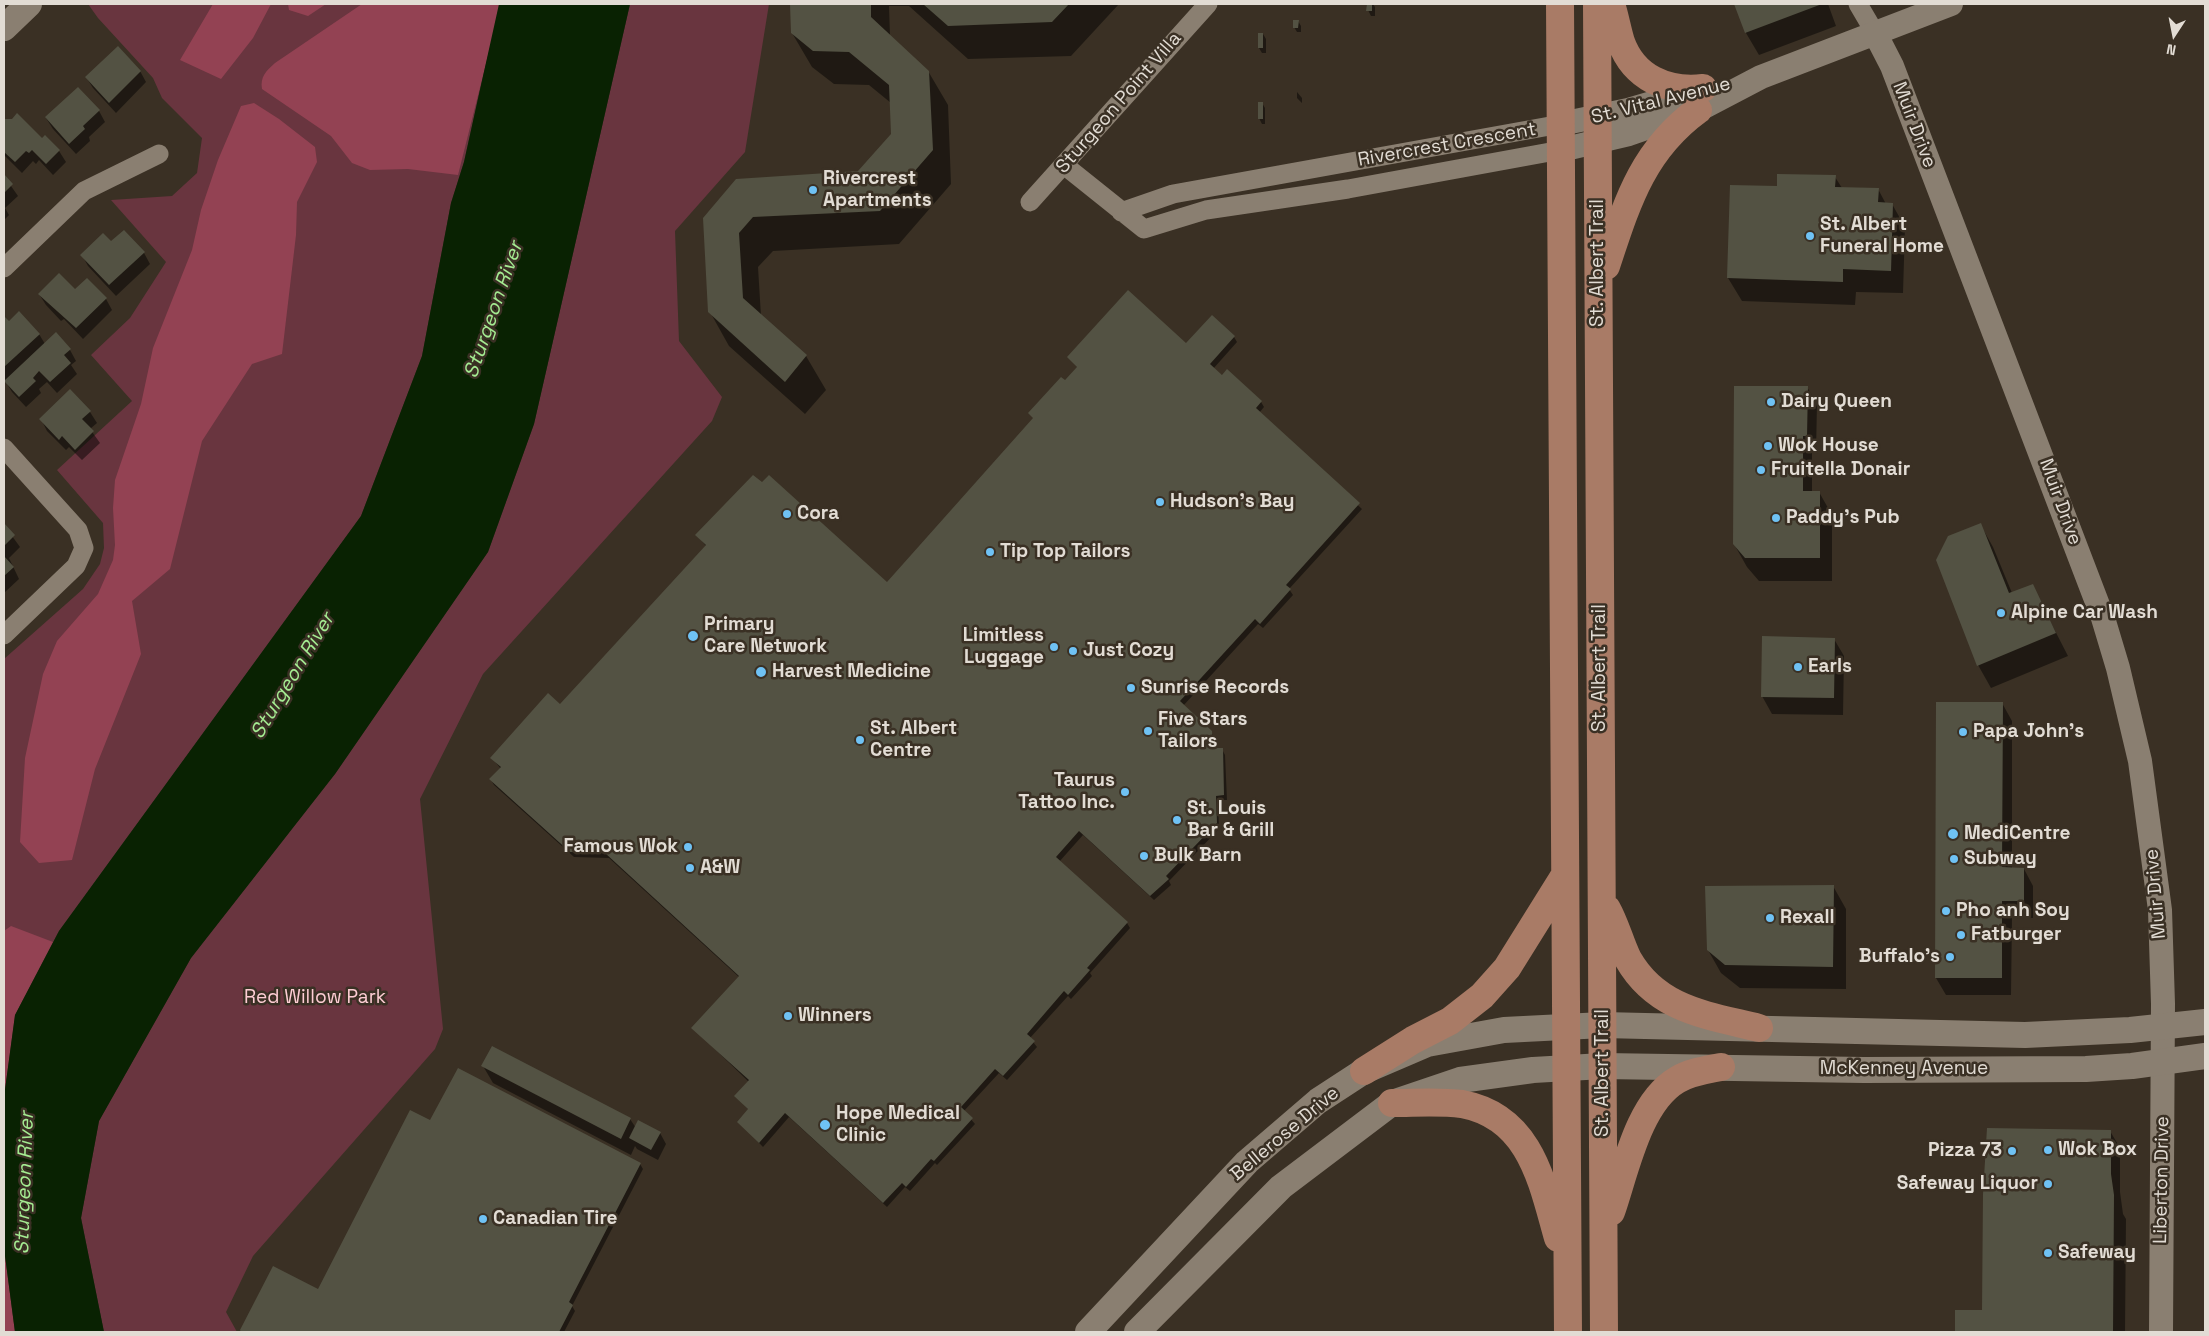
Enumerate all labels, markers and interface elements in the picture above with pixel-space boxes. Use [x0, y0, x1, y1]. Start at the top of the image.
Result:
north arrow [2149, 10, 2199, 60]
street label: Sturgeon Point Villa [1051, 28, 1187, 178]
text: N [2165, 40, 2177, 59]
street label: St. Vital Avenue [1589, 73, 1733, 129]
street label: Muir Drive [1887, 79, 1941, 171]
street label: Rivercrest Crescent [1356, 118, 1538, 172]
place label: Rivercrest Apartments [823, 168, 932, 212]
marker: Rivercrest Apartments [807, 184, 819, 196]
street label: St. Albert Trail [1587, 199, 1609, 327]
place label: St. Albert Funeral Home [1820, 214, 1944, 258]
marker: St. Albert Funeral Home [1804, 230, 1816, 242]
water label: Sturgeon River [459, 239, 529, 381]
place label: Dairy Queen [1781, 391, 1892, 413]
marker: Dairy Queen [1765, 396, 1777, 408]
place label: Wok House [1778, 435, 1879, 457]
marker: Wok House [1762, 440, 1774, 452]
street label: Muir Drive [2034, 456, 2086, 548]
place label: Fruitella Donair [1771, 459, 1910, 481]
marker: Fruitella Donair [1755, 464, 1767, 476]
place label: Hudson's Bay [1170, 491, 1294, 513]
marker: Hudson's Bay [1154, 496, 1166, 508]
place label: Cora [797, 503, 839, 525]
place label: Paddy's Pub [1786, 507, 1900, 529]
marker: Cora [781, 508, 793, 520]
marker: Paddy's Pub [1770, 512, 1782, 524]
place label: Tip Top Tailors [1000, 541, 1130, 563]
marker: Tip Top Tailors [984, 546, 996, 558]
place label: Alpine Car Wash [2011, 602, 2158, 624]
street label: St. Albert Trail [1589, 604, 1611, 732]
marker: Alpine Car Wash [1995, 607, 2007, 619]
water label: Sturgeon River [246, 609, 340, 743]
place label: Primary Care Network [704, 614, 827, 658]
place label: Limitless Luggage [963, 625, 1044, 669]
marker: Primary Care Network [686, 629, 700, 643]
place label: Just Cozy [1083, 640, 1174, 662]
marker: Limitless Luggage [1048, 641, 1060, 653]
marker: Just Cozy [1067, 645, 1079, 657]
place label: Earls [1808, 656, 1852, 678]
place label: Harvest Medicine [772, 661, 931, 683]
marker: Earls [1792, 661, 1804, 673]
marker: Harvest Medicine [754, 665, 768, 679]
place label: Sunrise Records [1141, 677, 1289, 699]
marker: Sunrise Records [1125, 682, 1137, 694]
place label: Five Stars Tailors [1158, 709, 1248, 753]
place label: St. Albert Centre [870, 718, 957, 762]
place label: Papa John's [1973, 721, 2084, 743]
marker: Five Stars Tailors [1142, 725, 1154, 737]
marker: Papa John's [1957, 726, 1969, 738]
marker: St. Albert Centre [854, 734, 866, 746]
place label: Taurus Tattoo Inc. [1018, 770, 1115, 814]
marker: Taurus Tattoo Inc. [1119, 786, 1131, 798]
place label: St. Louis Bar & Grill [1187, 798, 1274, 842]
marker: St. Louis Bar & Grill [1171, 814, 1183, 826]
place label: MediCentre [1964, 823, 2070, 845]
marker: MediCentre [1946, 827, 1960, 841]
place label: Famous Wok [563, 836, 678, 858]
marker: Famous Wok [682, 841, 694, 853]
place label: Bulk Barn [1154, 845, 1242, 867]
place label: Subway [1964, 848, 2037, 870]
street label: Muir Drive [2141, 848, 2171, 940]
marker: Bulk Barn [1138, 850, 1150, 862]
marker: Subway [1948, 853, 1960, 865]
place label: A&W [700, 857, 740, 879]
marker: A&W [684, 862, 696, 874]
place label: Pho anh Soy [1956, 900, 2070, 922]
marker: Pho anh Soy [1940, 905, 1952, 917]
place label: Rexall [1780, 907, 1835, 929]
marker: Rexall [1764, 912, 1776, 924]
place label: Fatburger [1971, 924, 2062, 946]
marker: Fatburger [1955, 929, 1967, 941]
place label: Buffalo's [1859, 946, 1940, 968]
marker: Buffalo's [1944, 951, 1956, 963]
park label: Red Willow Park [244, 987, 386, 1009]
place label: Winners [798, 1005, 872, 1027]
street label: St. Albert Trail [1592, 1009, 1614, 1137]
marker: Winners [782, 1010, 794, 1022]
street label: McKenney Avenue [1820, 1058, 1988, 1080]
street label: Bellerose Drive [1226, 1082, 1344, 1186]
place label: Hope Medical Clinic [836, 1103, 960, 1147]
water label: Sturgeon River [11, 1111, 39, 1255]
street label: Liberton Drive [2149, 1116, 2175, 1244]
marker: Hope Medical Clinic [818, 1118, 832, 1132]
place label: Wok Box [2058, 1139, 2137, 1161]
place label: Pizza 73 [1928, 1140, 2002, 1162]
marker: Wok Box [2042, 1144, 2054, 1156]
marker: Pizza 73 [2006, 1145, 2018, 1157]
place label: Safeway Liquor [1897, 1173, 2038, 1195]
marker: Safeway Liquor [2042, 1178, 2054, 1190]
place label: Canadian Tire [493, 1208, 618, 1230]
marker: Canadian Tire [477, 1213, 489, 1225]
place label: Safeway [2058, 1242, 2136, 1264]
marker: Safeway [2042, 1247, 2054, 1259]

